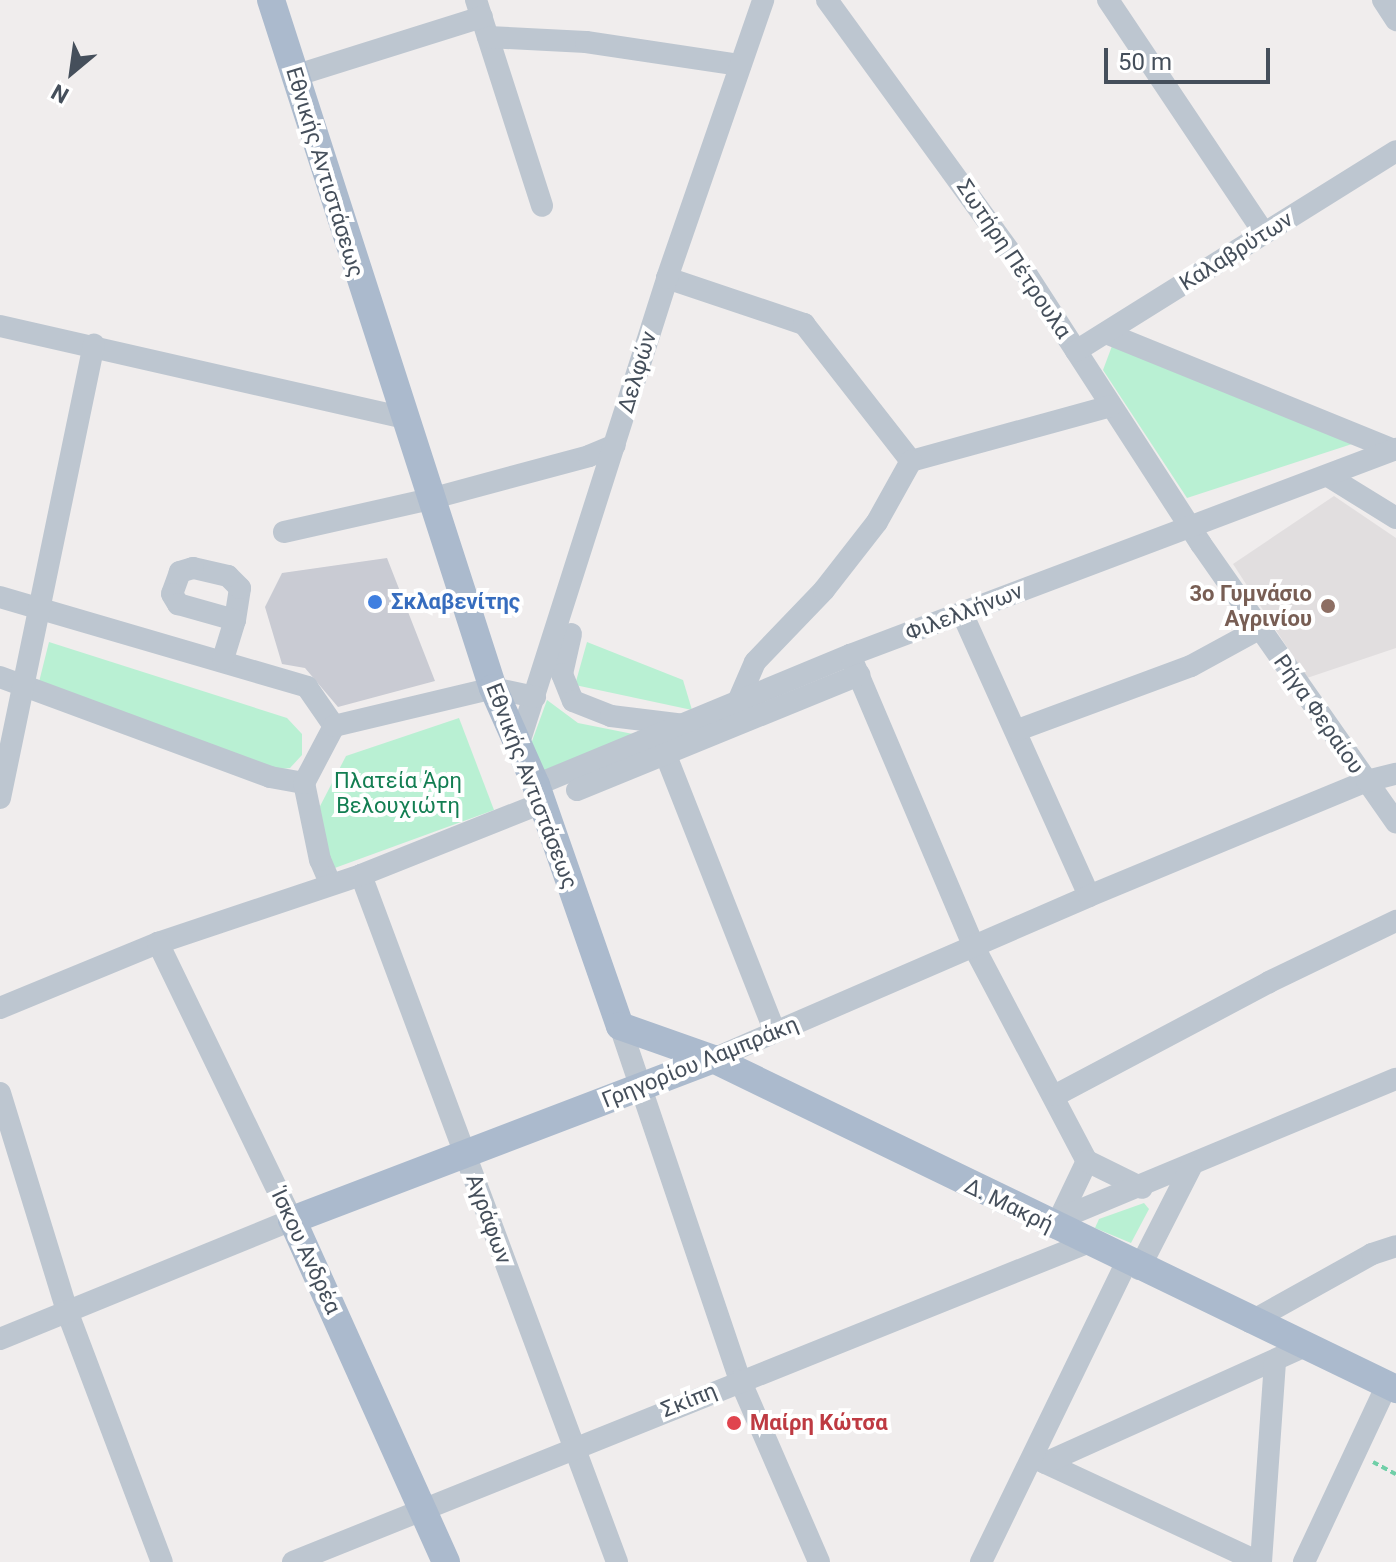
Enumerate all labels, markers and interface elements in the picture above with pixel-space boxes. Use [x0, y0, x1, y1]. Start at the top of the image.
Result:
north arrow [32, 32, 112, 112]
scale bar [1108, 32, 1274, 82]
text: 50 m [1118, 48, 1172, 76]
street label: Εθνικής Αντιστάσεως [280, 64, 370, 280]
text: N [47, 79, 73, 108]
street label: Σωτήρη Πέτρουλα [951, 175, 1077, 343]
street label: Καλαβρύτων [1175, 206, 1297, 296]
street label: Δελφών [612, 328, 662, 416]
street label: Φιλελλήνων [902, 578, 1026, 646]
place label: 3ο Γυμνάσιο Αγρινίου [1189, 580, 1312, 632]
place label: Σκλαβενίτης [391, 589, 520, 615]
marker: Σκλαβενίτης [366, 593, 384, 611]
marker: 3ο Γυμνάσιο Αγρινίου [1319, 597, 1337, 615]
street label: Ρήγα Φεραίου [1268, 649, 1370, 779]
street label: Εθνικής Αντιστάσεως [481, 679, 583, 893]
park label: Πλατεία Άρη Βελουχιώτη [334, 767, 462, 818]
street label: Γρηγορίου Λαμπράκη [598, 1011, 802, 1113]
street label: Αγράφων [461, 1170, 517, 1268]
street label: Δ. Μακρή [960, 1172, 1058, 1238]
street label: Ίσκου Ανδρέα [265, 1184, 347, 1318]
street label: Σκίπη [657, 1377, 721, 1423]
place label: Μαίρη Κώτσα [750, 1410, 888, 1436]
marker: Μαίρη Κώτσα [725, 1414, 743, 1432]

